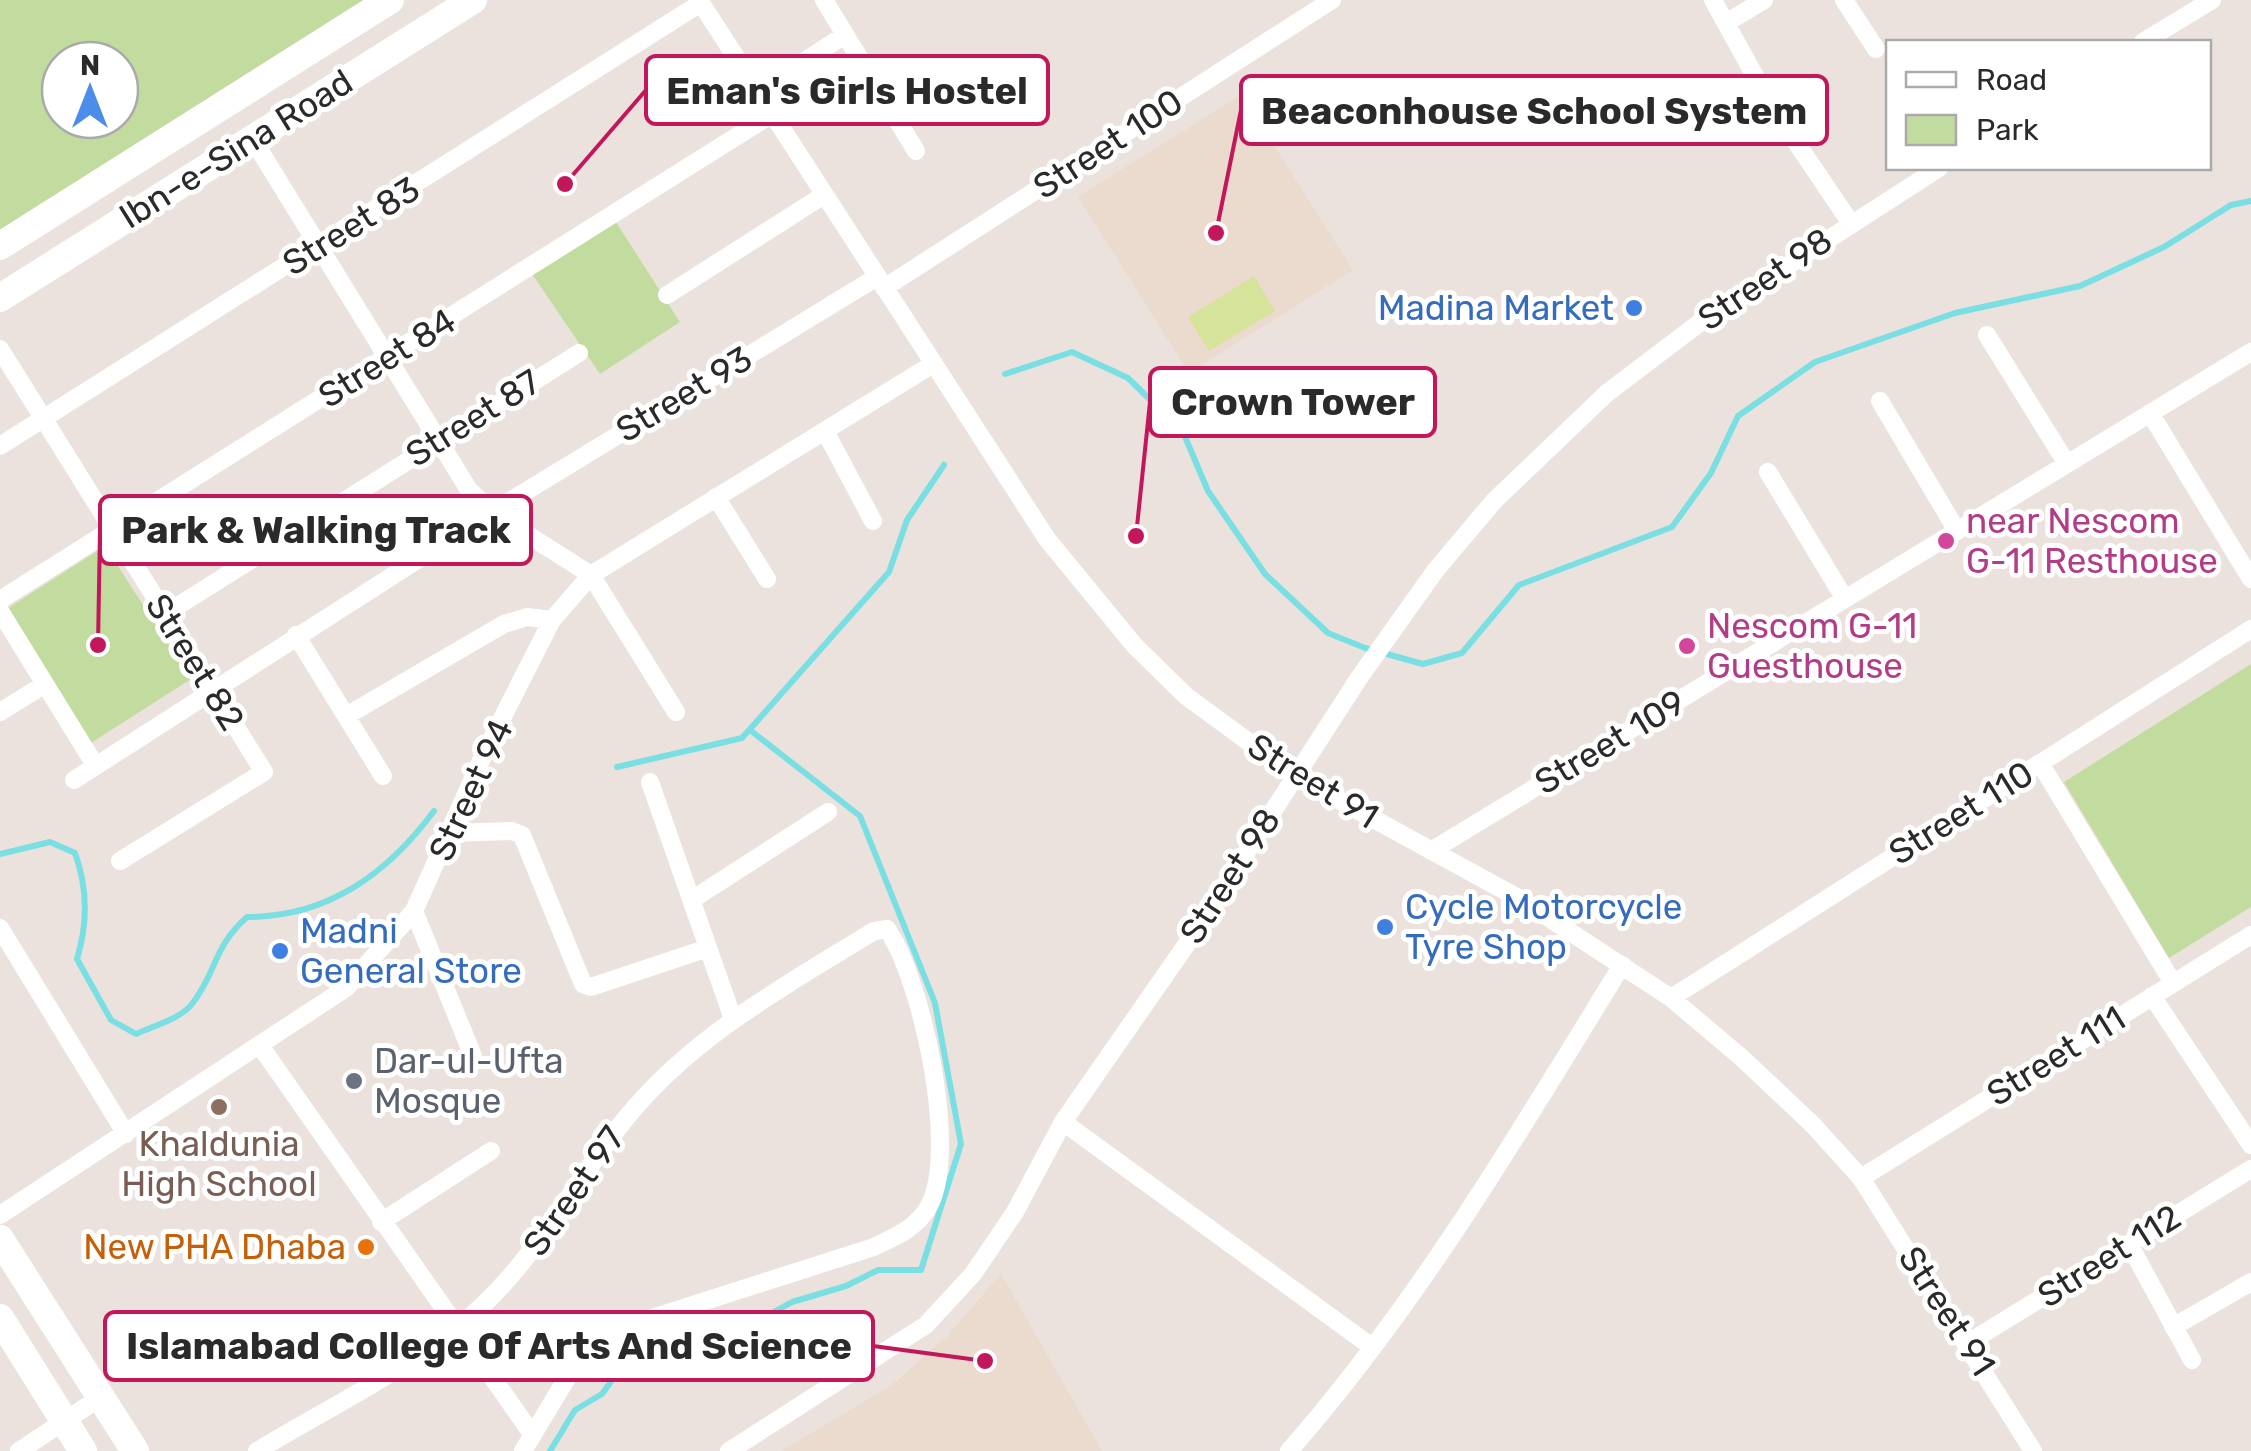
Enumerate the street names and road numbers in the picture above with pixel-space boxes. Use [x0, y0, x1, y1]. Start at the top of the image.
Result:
street label: Ibn-e-Sina Road [112, 61, 360, 237]
street label: Street 100 [1026, 80, 1190, 208]
street label: Street 83 [275, 168, 427, 284]
street label: Street 98 [1690, 219, 1840, 339]
street label: Street 84 [311, 299, 463, 417]
street label: Street 93 [608, 337, 760, 451]
street label: Street 87 [398, 360, 548, 476]
street label: Street 82 [137, 586, 253, 738]
street label: Street 109 [1527, 681, 1693, 803]
street label: Street 94 [420, 712, 522, 868]
street label: Street 91 [1240, 725, 1386, 837]
street label: Street 110 [1881, 752, 2041, 874]
street label: Street 98 [1171, 800, 1289, 952]
street label: Street 111 [1979, 997, 2133, 1115]
street label: Street 97 [514, 1118, 634, 1264]
street label: Street 112 [2030, 1196, 2188, 1316]
street label: Street 91 [1890, 1239, 2004, 1383]

